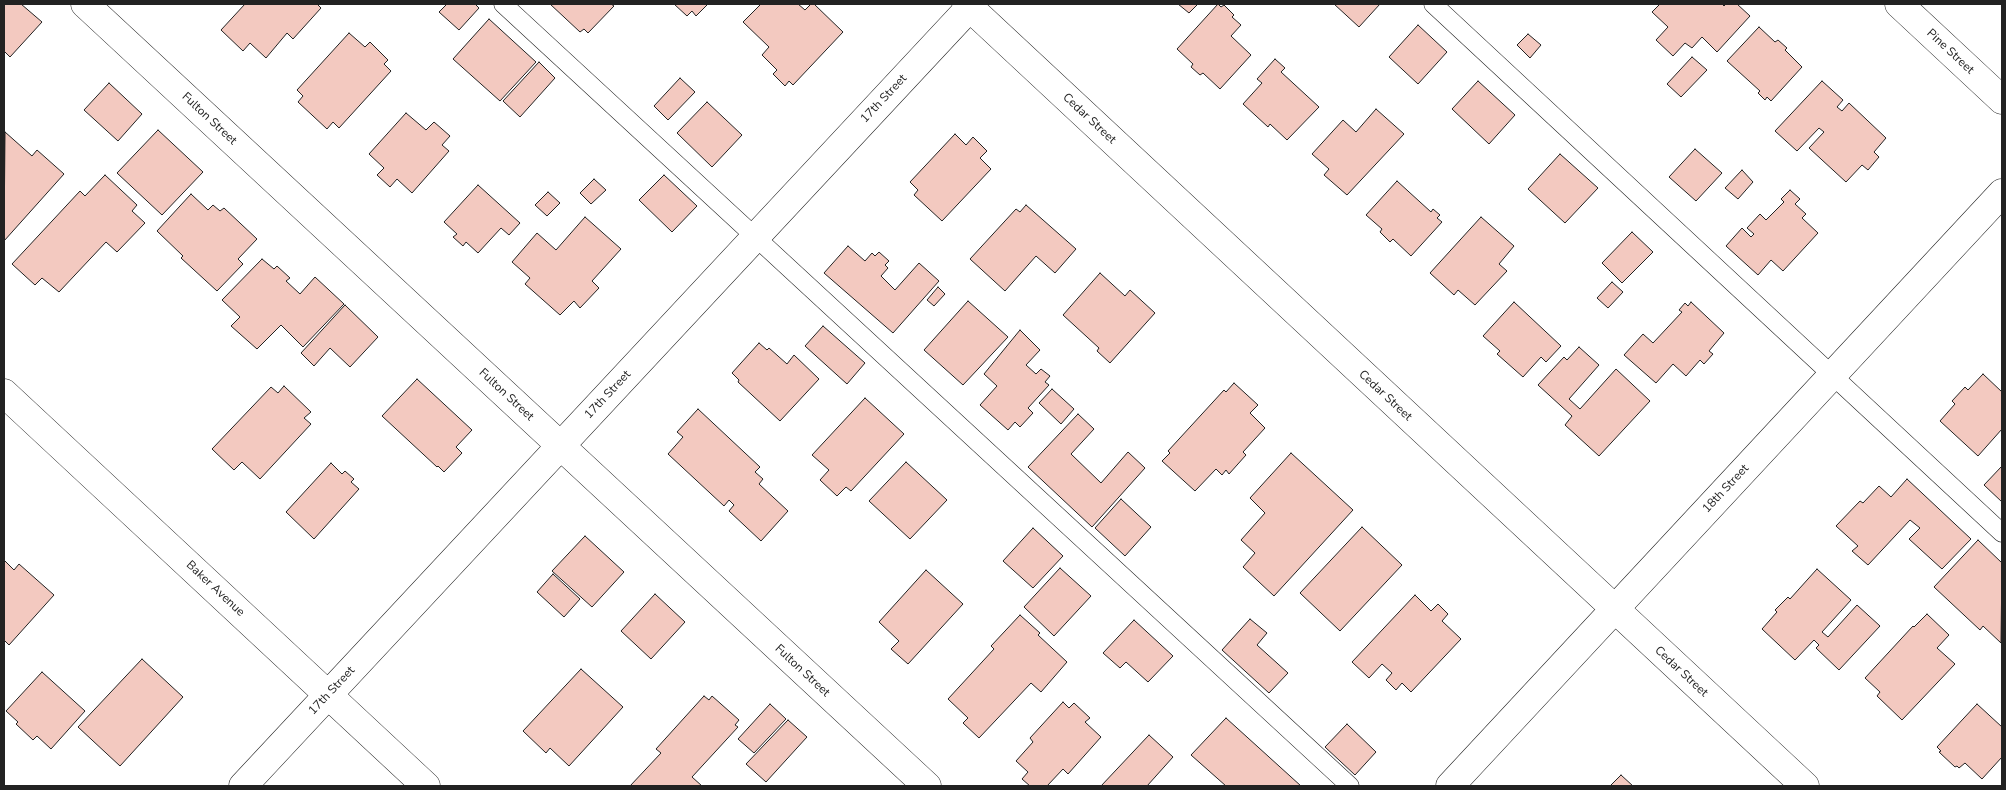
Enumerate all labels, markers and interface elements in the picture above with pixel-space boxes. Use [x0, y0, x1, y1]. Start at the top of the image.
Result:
street label: Pine Street [1923, 26, 1977, 78]
street label: 17th Street [858, 72, 910, 126]
street label: Fulton Street [178, 90, 240, 148]
street label: Cedar Street [1059, 91, 1119, 147]
street label: Fulton Street [475, 366, 537, 424]
street label: 17th Street [582, 368, 634, 422]
street label: Cedar Street [1355, 368, 1415, 424]
street label: 18th Street [1700, 462, 1752, 516]
street label: Baker Avenue [183, 558, 247, 620]
street label: Fulton Street [771, 642, 833, 700]
street label: Cedar Street [1651, 644, 1711, 700]
street label: 17th Street [306, 664, 358, 718]

